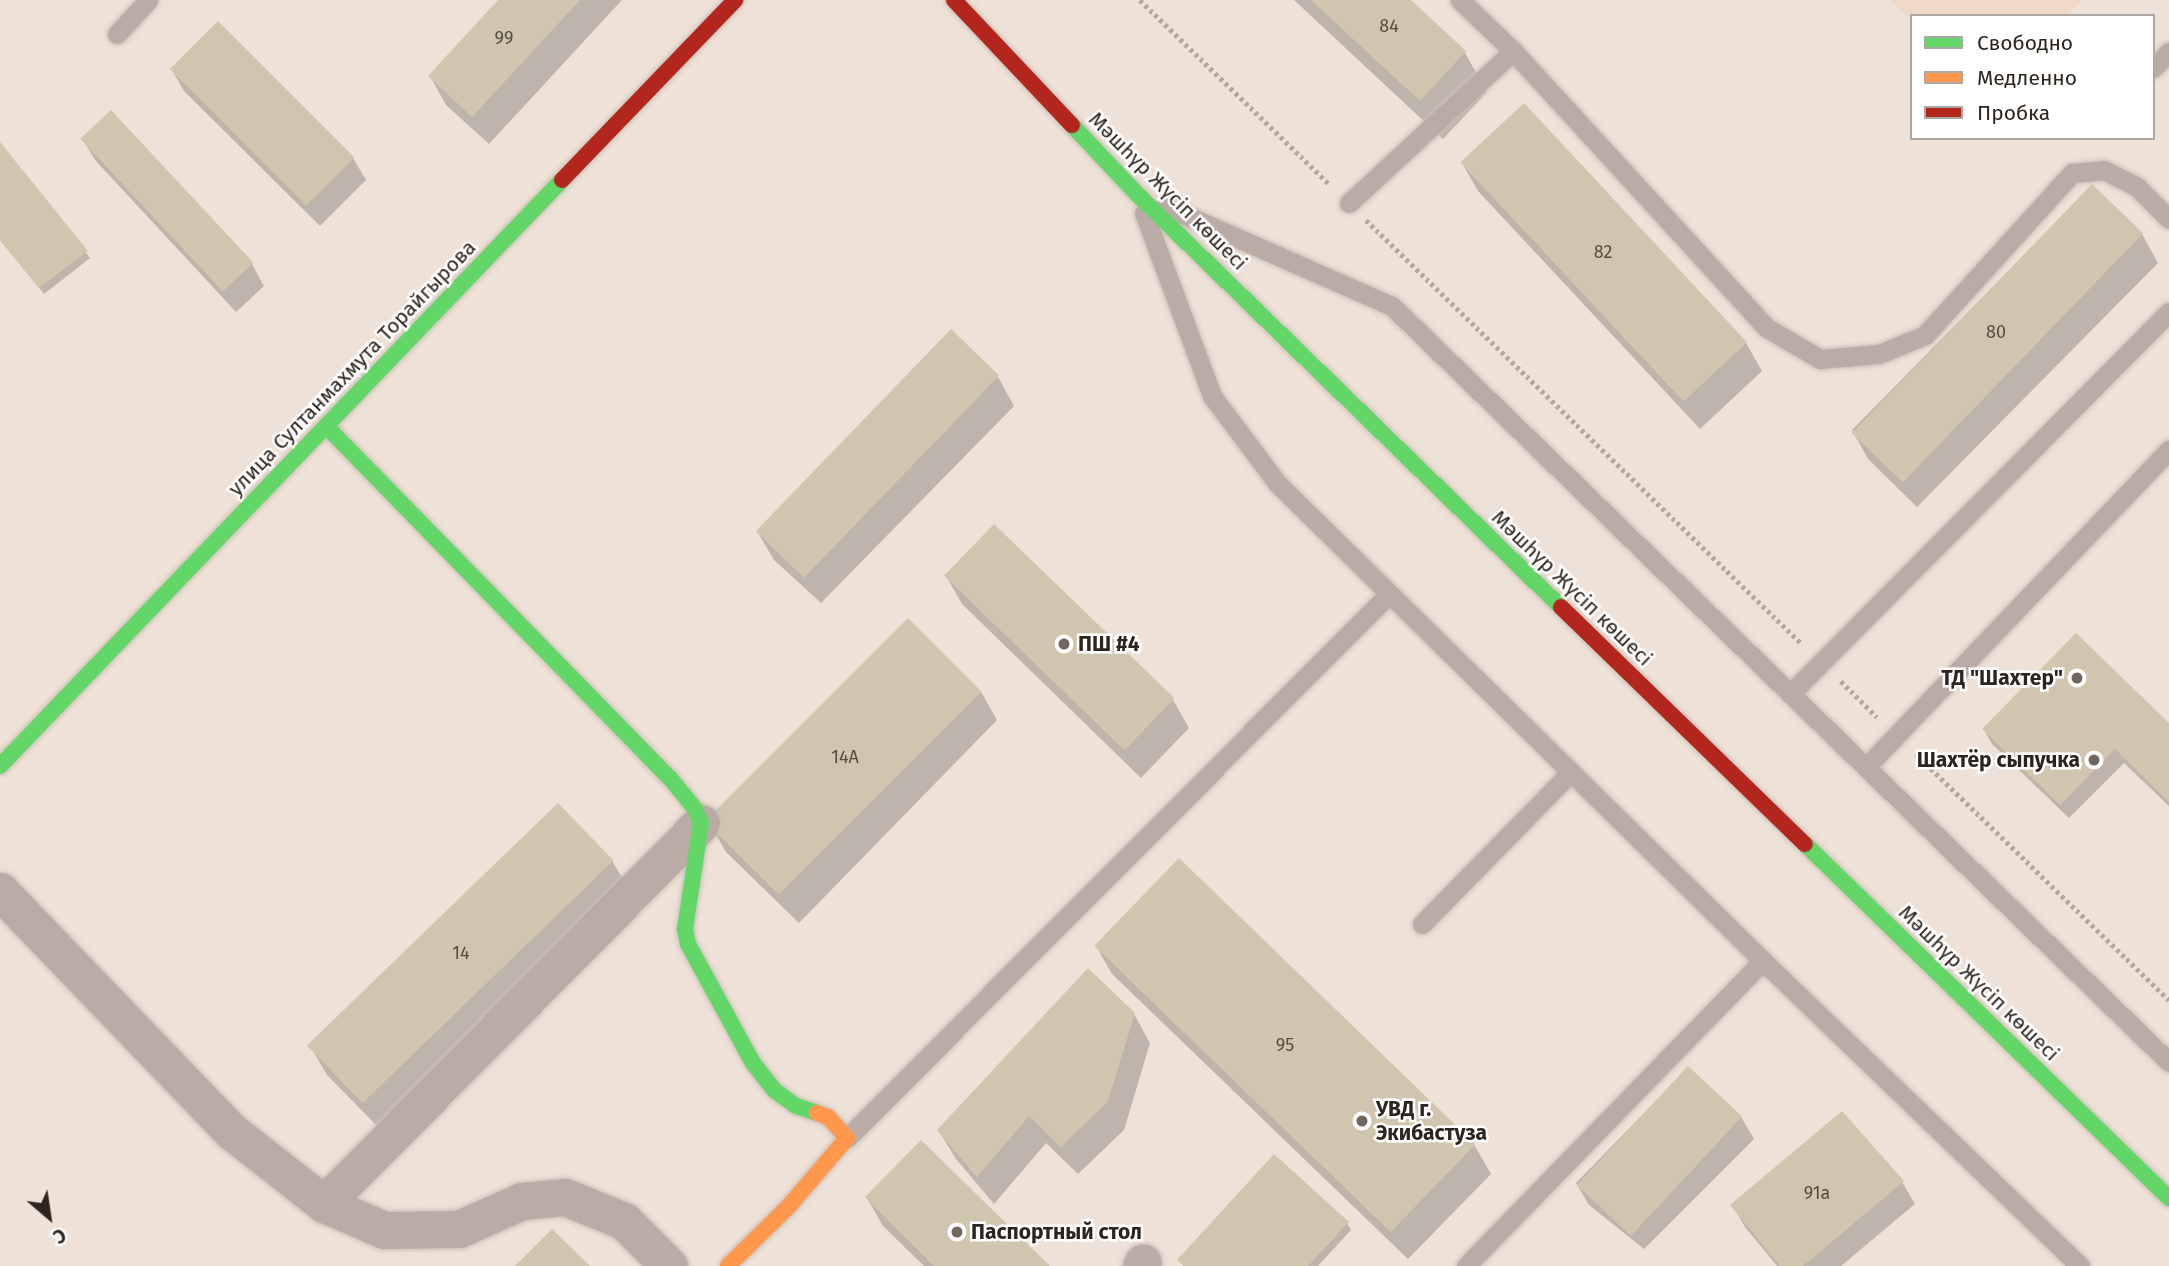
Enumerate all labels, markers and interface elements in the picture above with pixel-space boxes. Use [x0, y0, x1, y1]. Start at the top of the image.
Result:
legend [1910, 14, 2155, 140]
house number: 84 [1379, 15, 1399, 37]
house number: 99 [495, 27, 513, 49]
text: Свободно [1977, 30, 2073, 56]
text: Медленно [1977, 65, 2077, 91]
text: Пробка [1977, 100, 2050, 126]
street label: Мәшһүр Жүсіп көшесі [1084, 107, 1252, 275]
street label: улица Султанмахмута Торайгырова [223, 235, 481, 501]
house number: 82 [1594, 241, 1612, 263]
house number: 80 [1986, 321, 2006, 343]
street label: Мәшһүр Жүсіп көшесі [1486, 505, 1658, 671]
place label: ПШ #4 [1078, 631, 1140, 657]
marker: ПШ #4 [1056, 636, 1072, 652]
place label: ТД "Шахтер" [1941, 665, 2063, 691]
marker: ТД "Шахтер" [2069, 670, 2085, 686]
house number: 14А [831, 746, 859, 768]
place label: Шахтёр сыпучка [1917, 747, 2080, 773]
marker: Шахтёр сыпучка [2086, 752, 2102, 768]
street label: Мәшһүр Жүсіп көшесі [1893, 900, 2065, 1066]
house number: 14 [452, 942, 470, 964]
house number: 95 [1276, 1034, 1294, 1056]
place label: УВД г. Экибастуза [1376, 1096, 1487, 1146]
marker: УВД г. Экибастуза [1354, 1113, 1370, 1129]
north arrow [14, 1182, 84, 1252]
house number: 91а [1804, 1182, 1830, 1204]
place label: Паспортный стол [971, 1219, 1142, 1245]
text: С [49, 1223, 70, 1249]
marker: Паспортный стол [949, 1224, 965, 1240]

